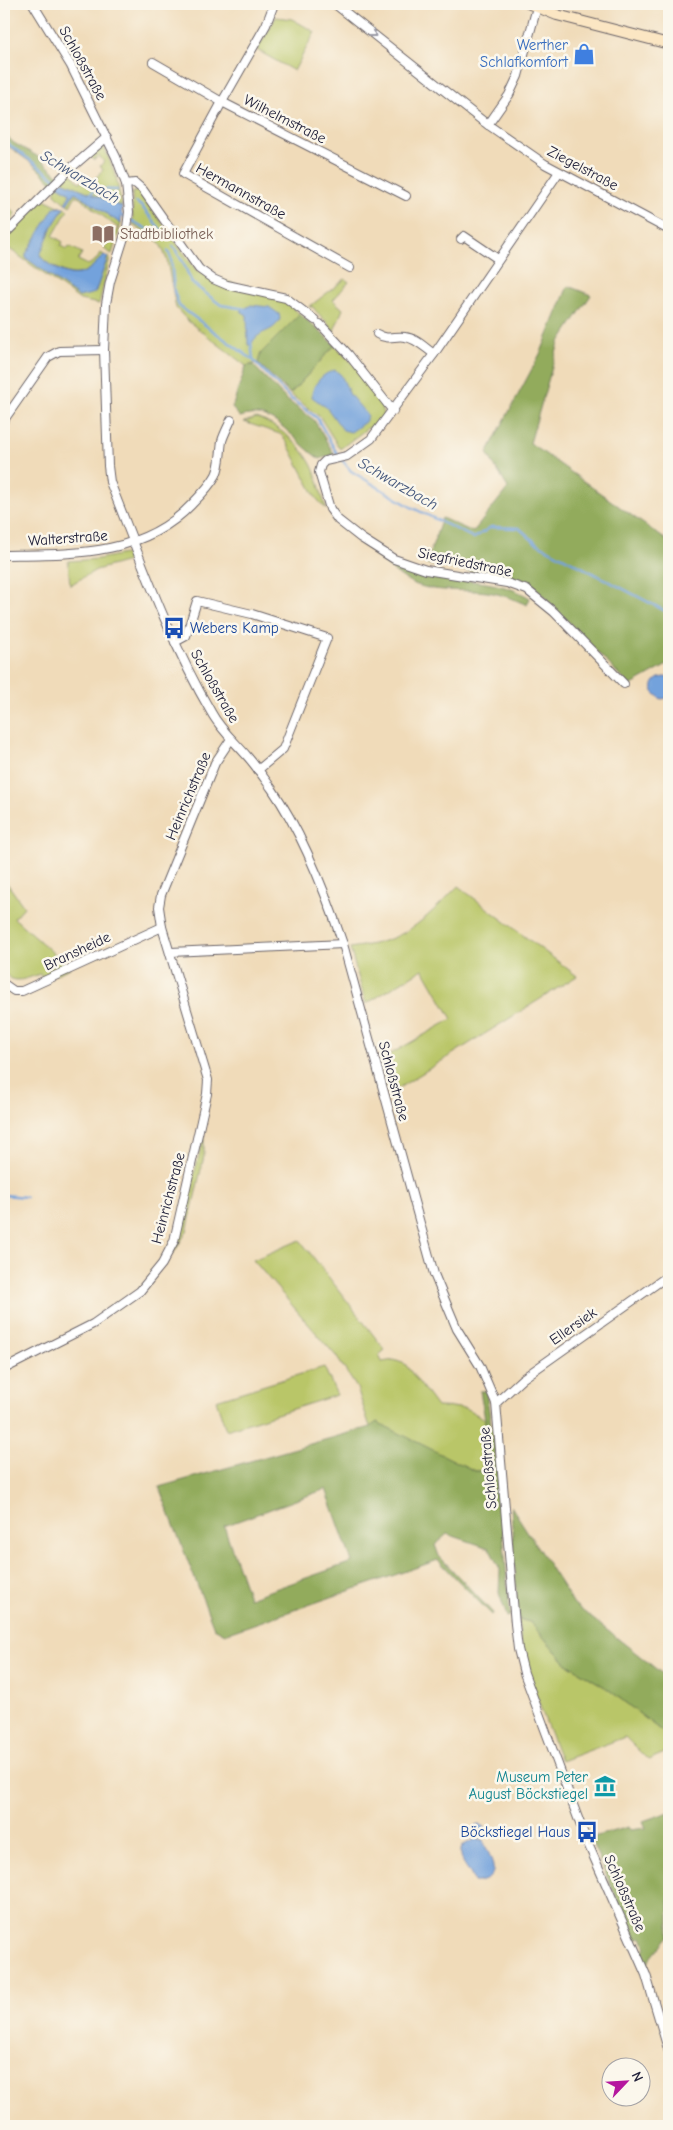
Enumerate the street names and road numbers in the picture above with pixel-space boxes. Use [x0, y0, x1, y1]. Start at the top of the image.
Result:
street label: Schloßstraße [55, 23, 111, 104]
street label: Wilhelmstraße [241, 90, 330, 148]
street label: Ziegelstraße [544, 142, 622, 194]
street label: Hermannstraße [193, 159, 290, 223]
street label: Walterstraße [28, 526, 109, 550]
street label: Siegfriedstraße [416, 543, 514, 581]
street label: Schloßstraße [187, 646, 244, 726]
street label: Heinrichstraße [161, 749, 215, 843]
street label: Bransheide [41, 927, 114, 974]
street label: Schloßstraße [375, 1039, 413, 1123]
street label: Heinrichstraße [147, 1150, 189, 1246]
street label: Ellersiek [546, 1303, 601, 1349]
street label: Schloßstraße [475, 1426, 501, 1510]
street label: Schloßstraße [600, 1852, 650, 1935]

